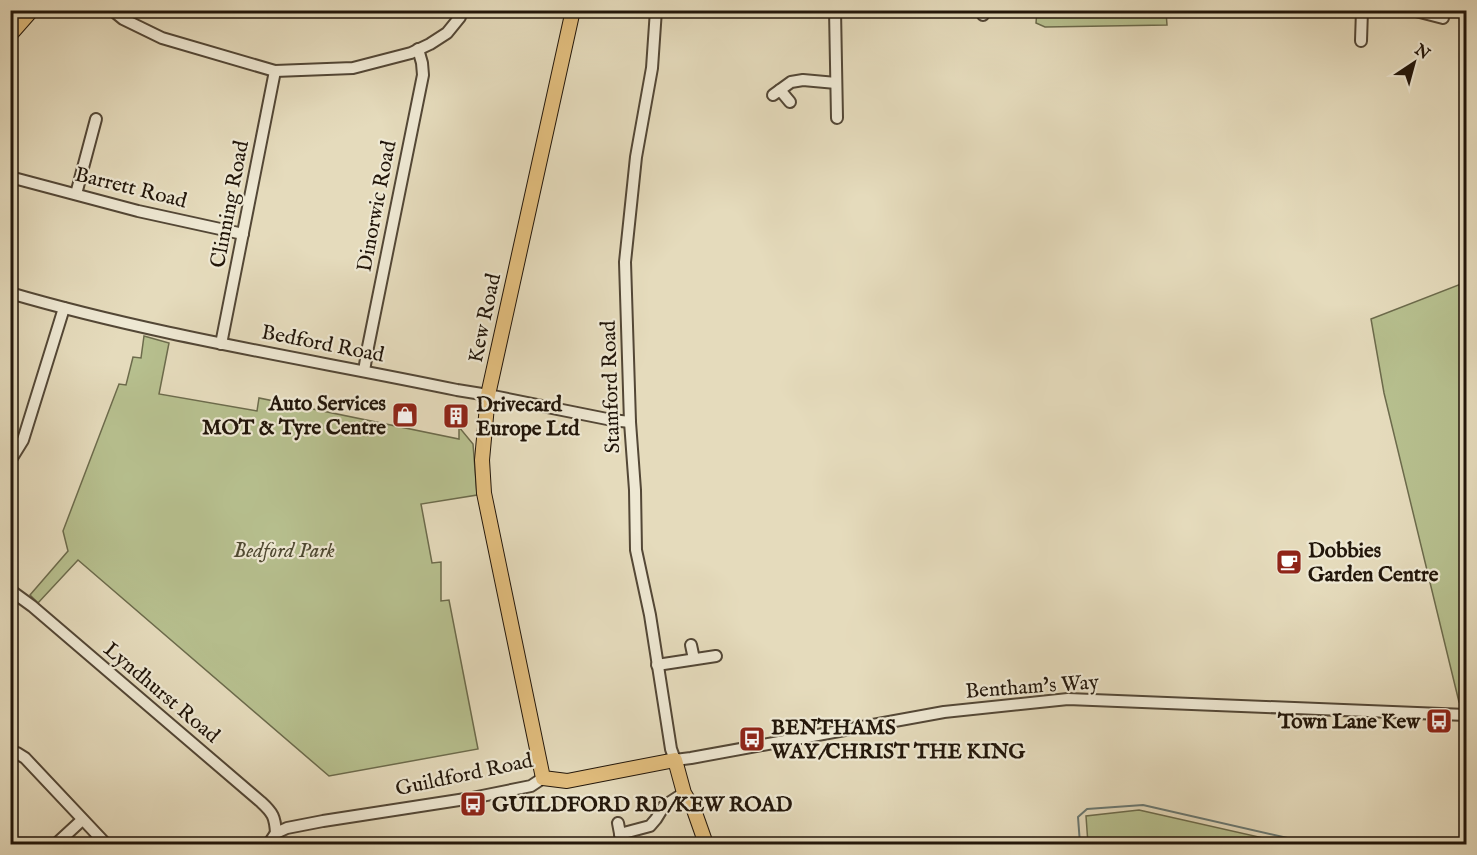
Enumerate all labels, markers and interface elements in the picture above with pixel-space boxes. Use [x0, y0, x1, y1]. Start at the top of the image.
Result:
north arrow [1384, 33, 1444, 93]
text: N [1409, 40, 1433, 65]
street label: Clinning Road [205, 138, 256, 270]
street label: Dinorwic Road [352, 138, 404, 274]
street label: Barrett Road [72, 162, 190, 216]
street label: Kew Road [463, 270, 508, 365]
street label: Bedford Road [259, 319, 387, 370]
street label: Stamford Road [596, 319, 627, 454]
place label: Auto Services MOT & Tyre Centre [202, 391, 386, 442]
place label: Drivecard Europe Ltd [476, 392, 580, 443]
shop icon: Auto Services MOT & Tyre Centre [390, 400, 420, 430]
building icon: Drivecard Europe Ltd [441, 401, 471, 431]
park label: Bedford Park [233, 538, 335, 565]
place label: Dobbies Garden Centre [1308, 538, 1439, 589]
cafe icon: Dobbies Garden Centre [1274, 547, 1304, 577]
street label: Lyndhurst Road [97, 637, 225, 750]
street label: Bentham's Way [964, 669, 1100, 706]
bus stop icon: Town Lane Kew [1424, 706, 1454, 736]
place label: Town Lane Kew [1277, 709, 1421, 736]
place label: BENTHAMS WAY/CHRIST THE KING [770, 715, 1026, 766]
bus stop icon: BENTHAMS WAY/CHRIST THE KING [737, 724, 767, 754]
street label: Guildford Road [393, 748, 536, 803]
bus stop icon: GUILDFORD RD/KEW ROAD [458, 789, 488, 819]
place label: GUILDFORD RD/KEW ROAD [492, 792, 792, 819]

